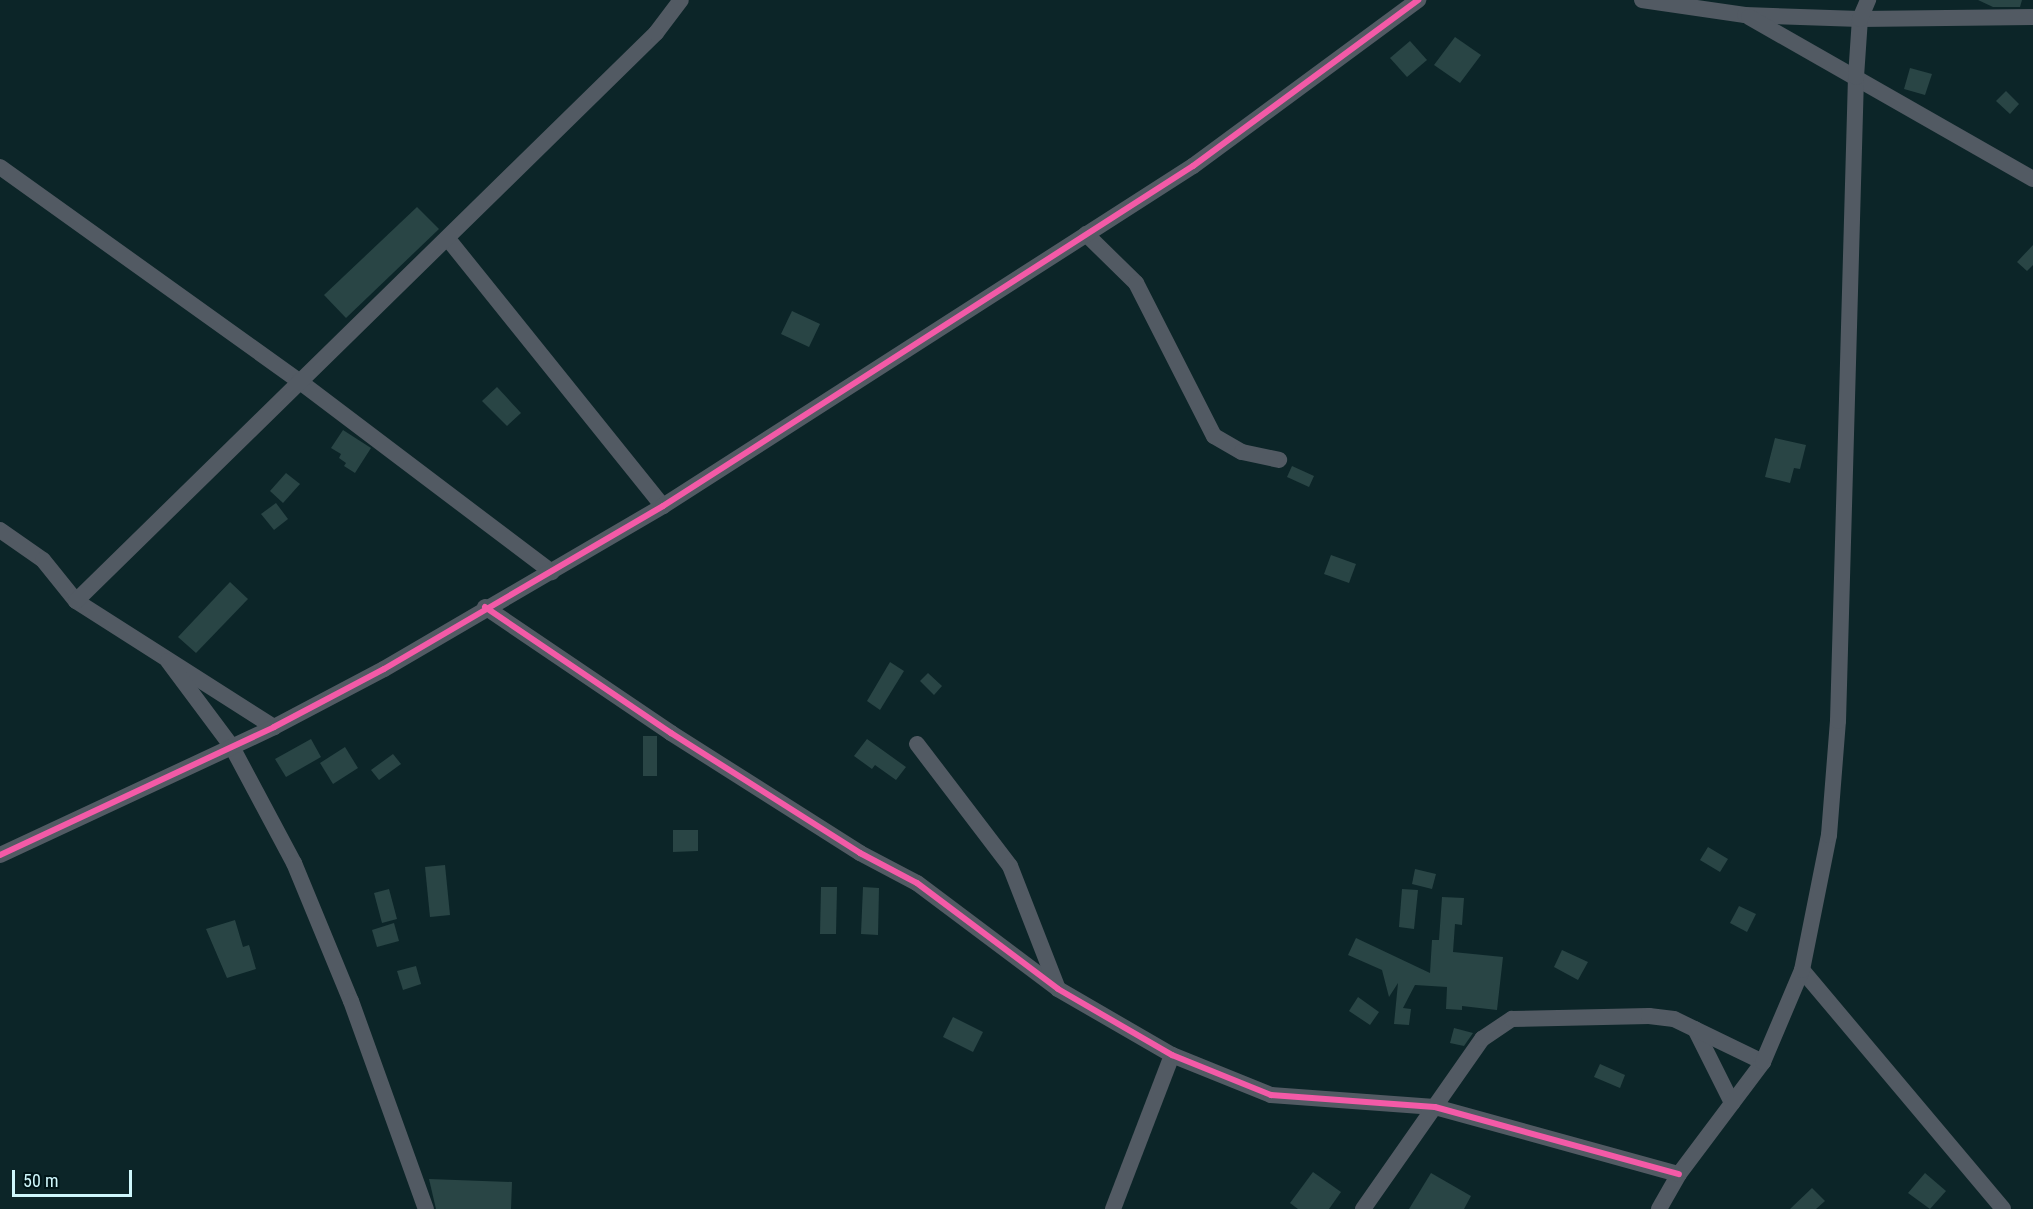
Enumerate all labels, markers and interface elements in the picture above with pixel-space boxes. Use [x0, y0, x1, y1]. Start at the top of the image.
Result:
scale bar [15, 1158, 135, 1196]
text: 50 m [23, 1170, 58, 1191]

